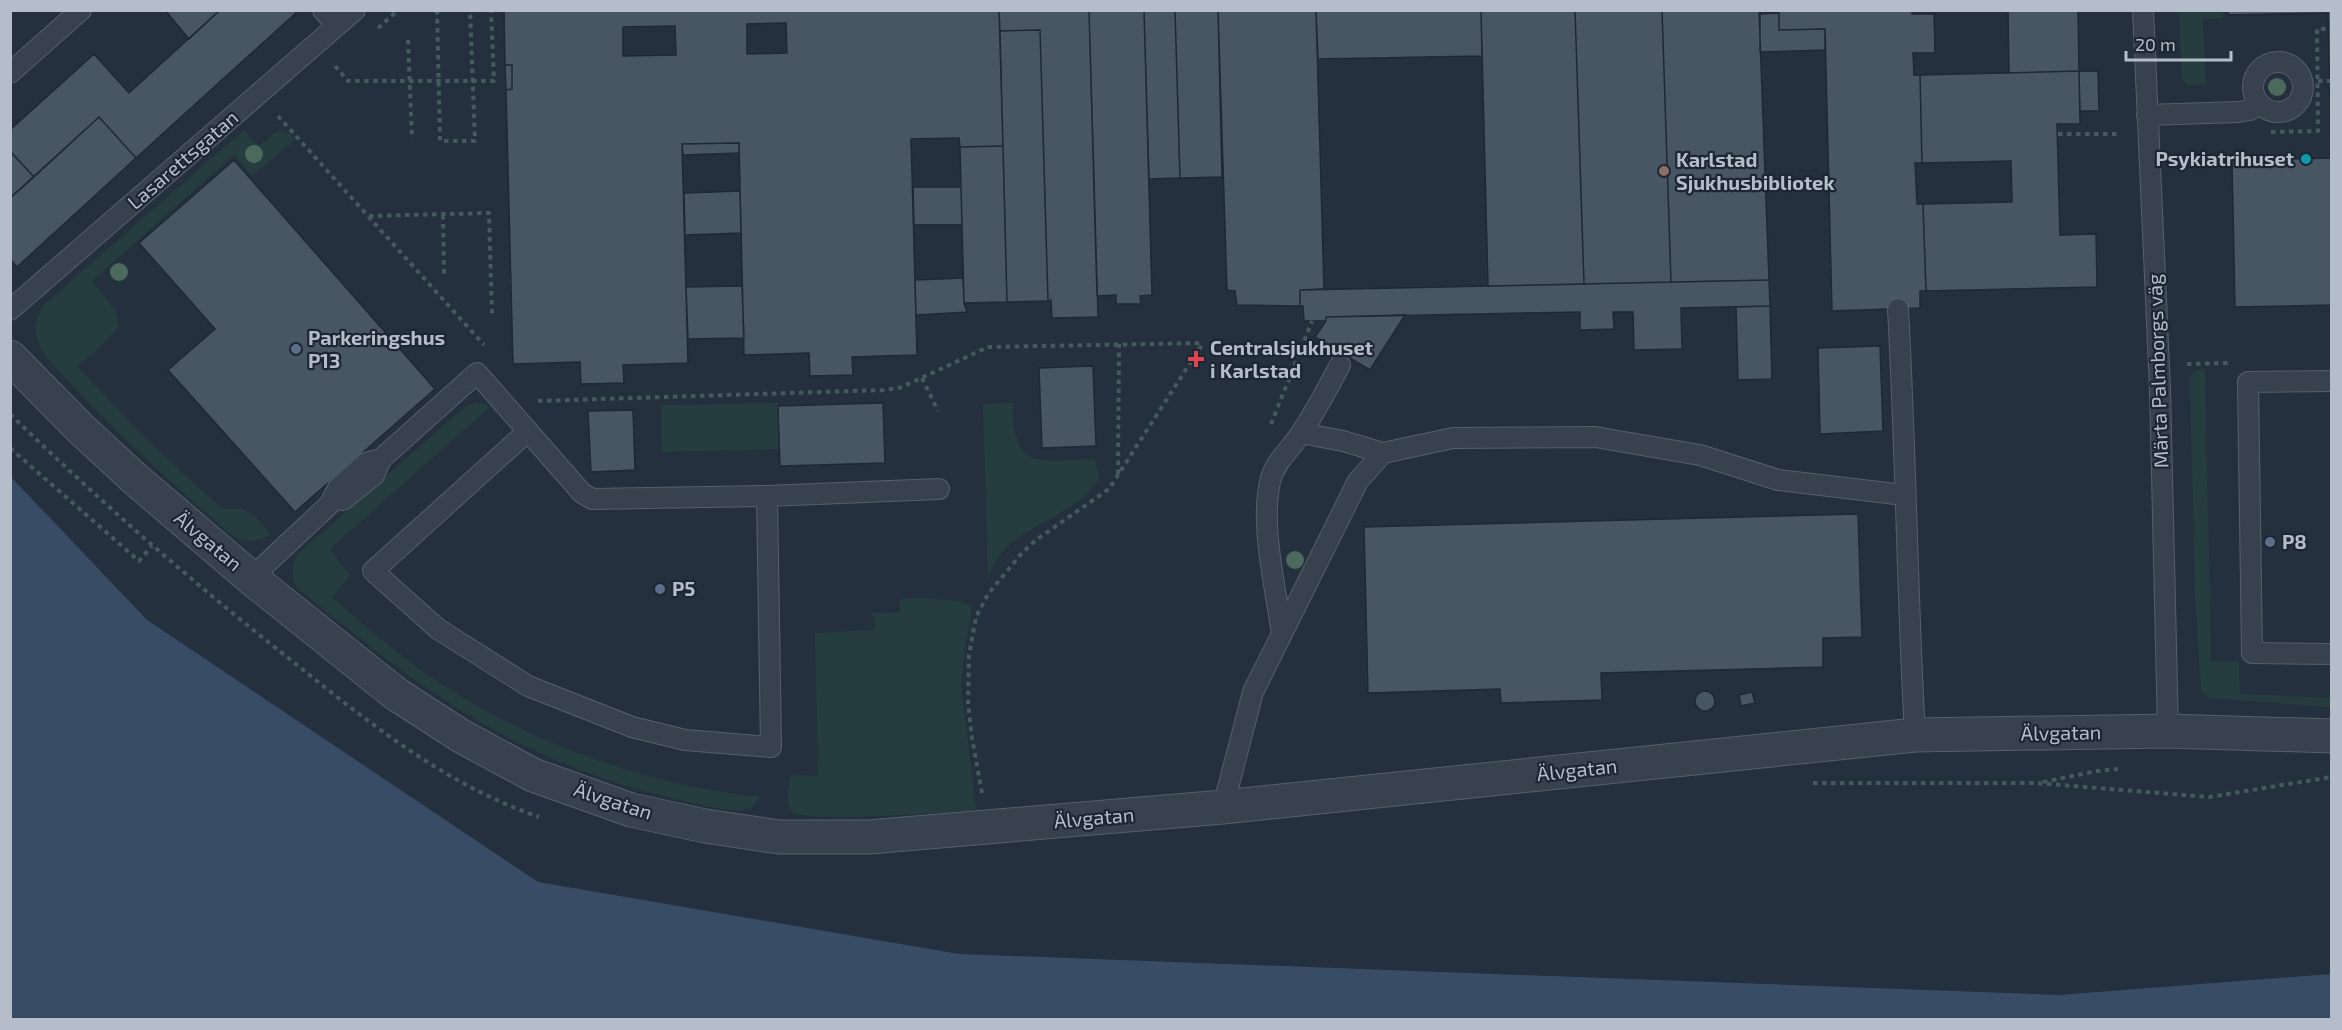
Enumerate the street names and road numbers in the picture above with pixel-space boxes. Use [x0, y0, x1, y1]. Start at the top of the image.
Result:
street label: Lasarettsgatan [122, 105, 243, 214]
street label: Märta Palmborgs väg [2142, 273, 2172, 469]
street label: Älvgatan [170, 505, 247, 575]
street label: Älvgatan [2020, 719, 2102, 745]
street label: Älvgatan [1536, 753, 1618, 785]
street label: Älvgatan [571, 776, 655, 824]
street label: Älvgatan [1053, 802, 1135, 832]

